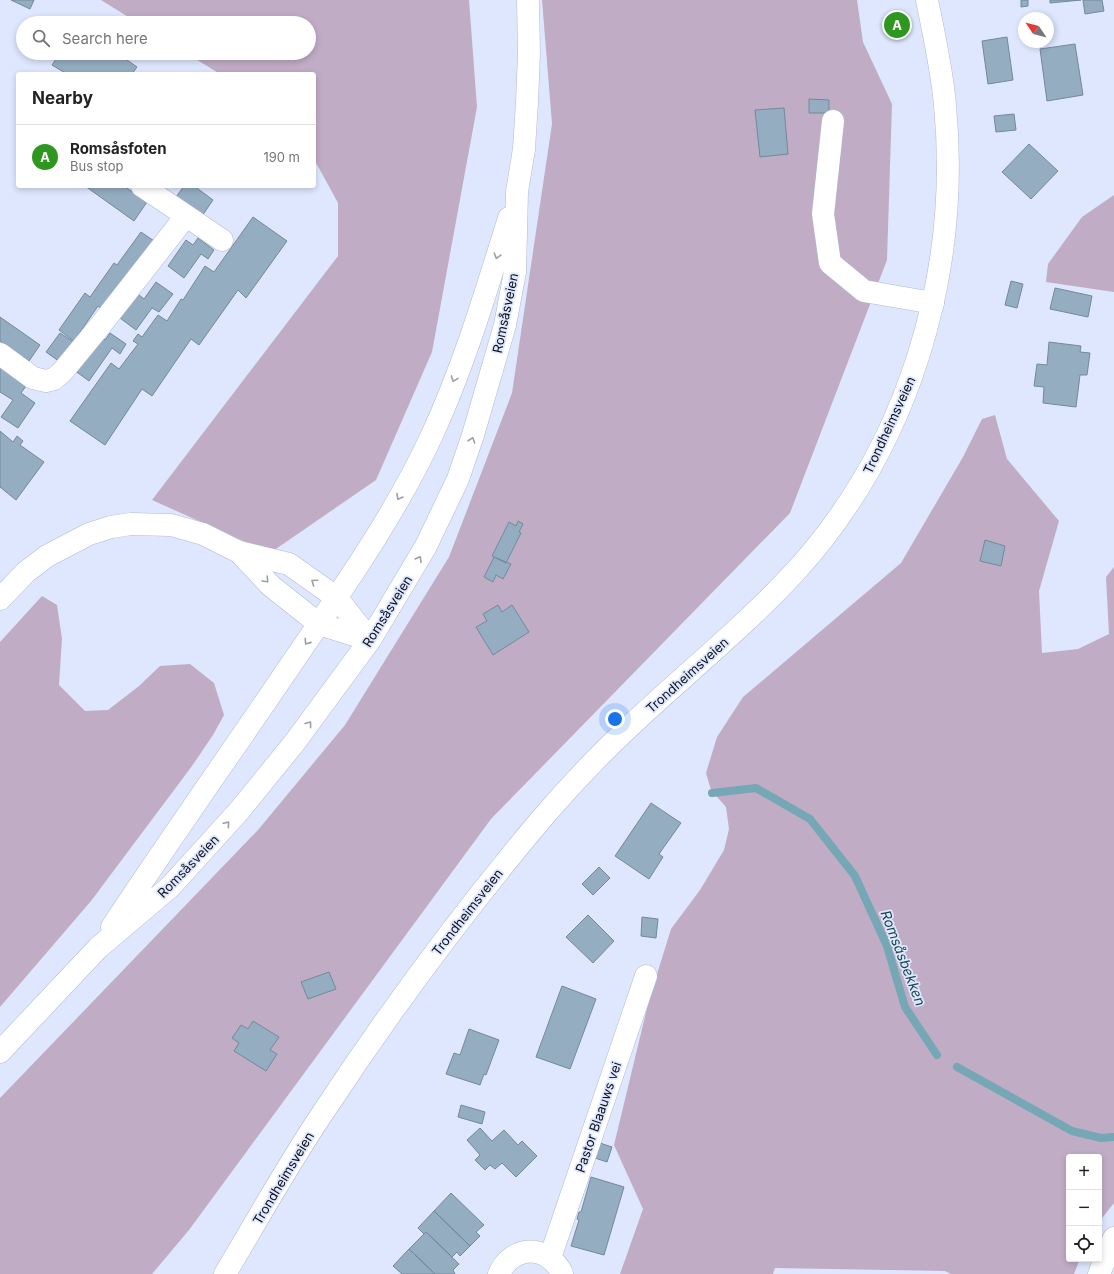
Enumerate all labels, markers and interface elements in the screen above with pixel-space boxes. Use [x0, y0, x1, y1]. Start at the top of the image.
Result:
pin: A [884, 10, 910, 40]
north arrow [1018, 12, 1054, 48]
search box [16, 16, 316, 60]
icon: search [30, 27, 52, 49]
text: Search here [62, 29, 148, 48]
text: Nearby [32, 88, 93, 108]
text: Romsåsfoten [70, 139, 167, 158]
text: A [40, 149, 50, 165]
text: 190 m [263, 149, 300, 165]
text: Bus stop [70, 158, 123, 174]
one-way arrow [493, 253, 502, 260]
street label: Romsåsveien [489, 272, 521, 354]
street label: Trondheimsveien [859, 374, 919, 476]
one-way arrow [451, 376, 459, 383]
one-way arrow [467, 436, 475, 443]
one-way arrow [397, 493, 404, 500]
one-way arrow [415, 555, 422, 563]
street label: Romsåsveien [359, 572, 415, 650]
one-way arrow [261, 575, 269, 583]
one-way arrow [312, 580, 319, 587]
street label: Trondheimsveien [642, 634, 732, 716]
one-way arrow [305, 637, 312, 644]
your location [605, 709, 625, 729]
one-way arrow [304, 721, 311, 728]
one-way arrow [223, 822, 230, 829]
street label: Romsåsveien [154, 831, 222, 901]
street label: Trondheimsveien [428, 866, 506, 958]
water label: Romsåsbekken [877, 908, 929, 1008]
street label: Pastor Blaauws vei [572, 1060, 624, 1174]
street label: Trondheimsveien [249, 1129, 317, 1227]
map controls [1066, 1154, 1102, 1262]
button: + [1066, 1154, 1102, 1190]
button: − [1066, 1190, 1102, 1226]
button: locate [1066, 1226, 1102, 1262]

